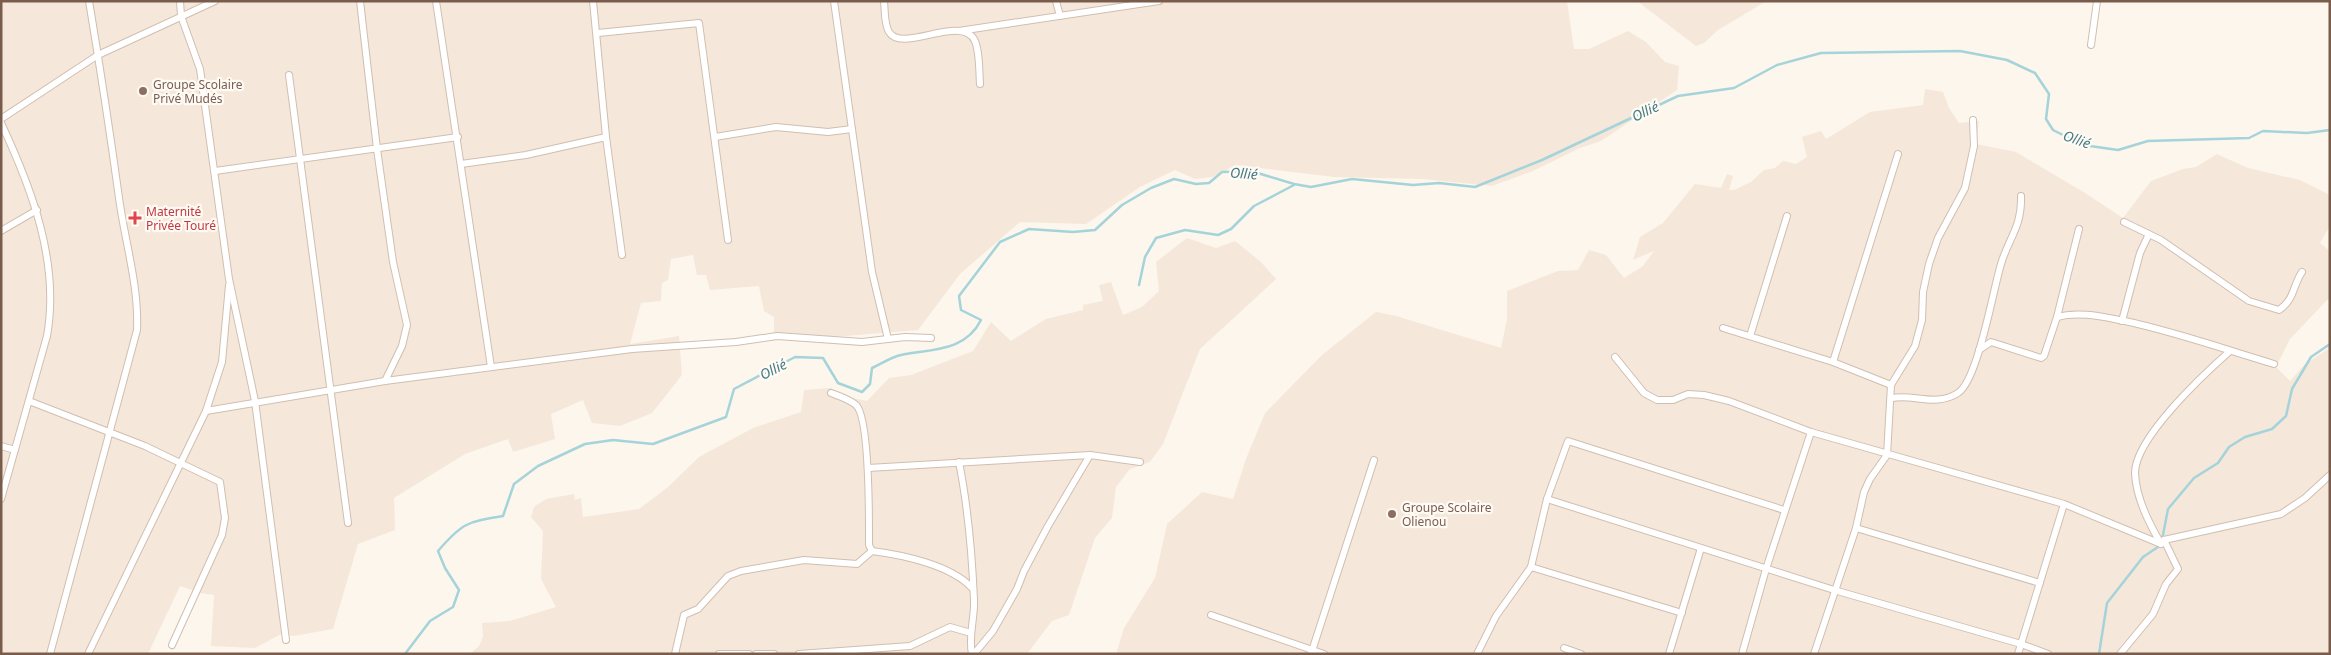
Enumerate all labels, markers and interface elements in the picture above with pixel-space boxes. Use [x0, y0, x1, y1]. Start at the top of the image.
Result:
place label: Groupe Scolaire Privé Mudés [153, 76, 243, 107]
marker: Groupe Scolaire Privé Mudés [137, 85, 149, 97]
water label: Ollié [1628, 96, 1662, 126]
water label: Ollié [2061, 125, 2093, 153]
water label: Ollié [1229, 163, 1259, 183]
place label: Maternité Privée Touré [146, 203, 216, 234]
marker: Maternité Privée Touré [128, 211, 142, 225]
water label: Ollié [756, 354, 790, 384]
place label: Groupe Scolaire Olienou [1402, 499, 1492, 530]
marker: Groupe Scolaire Olienou [1386, 508, 1398, 520]

